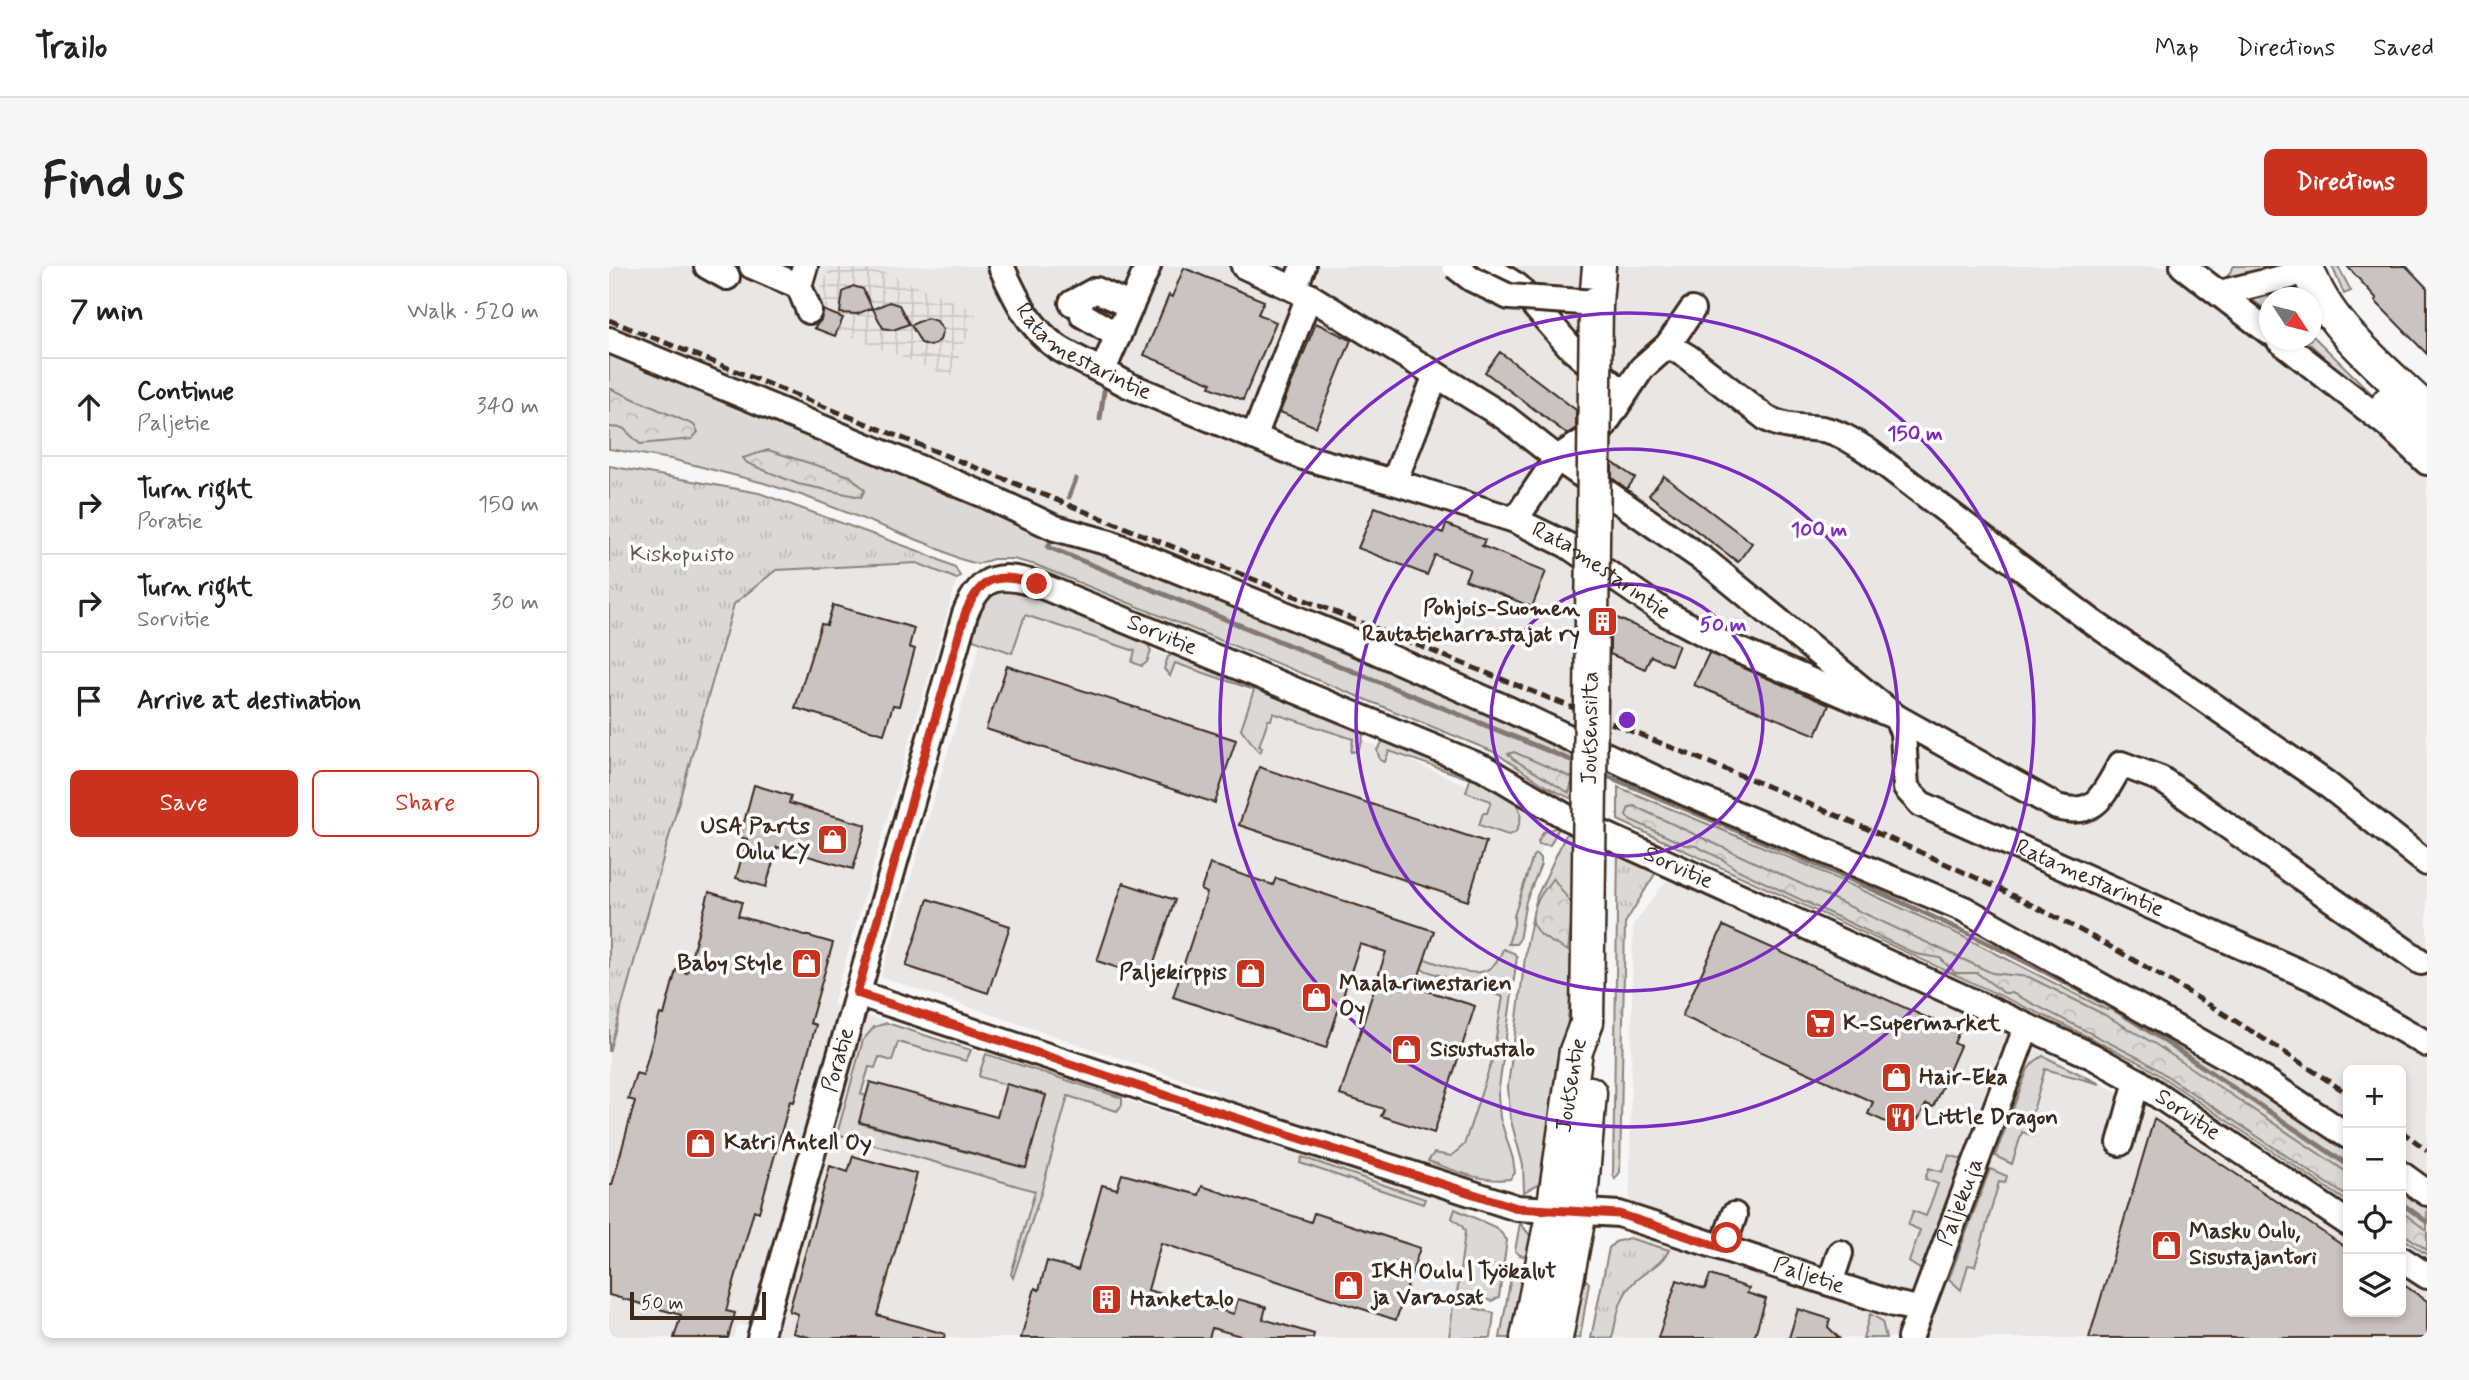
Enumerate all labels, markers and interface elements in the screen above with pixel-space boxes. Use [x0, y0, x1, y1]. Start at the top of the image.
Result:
text: Trailo [35, 26, 107, 70]
text: Map [2155, 33, 2199, 64]
text: Directions [2237, 33, 2335, 64]
text: Saved [2373, 33, 2434, 64]
button: Directions [2264, 149, 2427, 216]
text: Find us [42, 150, 185, 215]
north arrow [2259, 287, 2322, 350]
text: 7 min [70, 292, 144, 331]
text: Walk · 520 m [407, 297, 539, 327]
street label: Ratamestarintie [1008, 297, 1156, 408]
text: Continue [137, 375, 234, 409]
icon: ahead [70, 388, 108, 426]
text: 340 m [476, 392, 539, 422]
text: Paljetie [137, 409, 210, 439]
text: 150 m [1887, 420, 1943, 448]
text: Turn right [137, 473, 253, 507]
icon: right [70, 486, 108, 524]
text: 150 m [478, 490, 539, 520]
text: Poratie [137, 507, 203, 537]
street label: Ratamestarintie [1527, 515, 1677, 627]
text: 100 m [1791, 516, 1847, 544]
park label: Kiskopuisto [630, 540, 734, 570]
route end [1021, 568, 1052, 599]
text: Turn right [137, 571, 253, 605]
icon: right [70, 584, 108, 622]
text: 30 m [491, 588, 539, 618]
place label: Pohjois-Suomen Rautatieharrastajat ry [1362, 594, 1581, 650]
text: Sorvitie [137, 605, 210, 635]
building icon: Pohjois-Suomen Rautatieharrastajat ry [1586, 605, 1620, 639]
street label: Sorvitie [1122, 608, 1202, 663]
text: 50 m [1700, 611, 1747, 639]
street label: Joutsensilta [1575, 671, 1606, 785]
icon: arrive [70, 682, 108, 720]
text: Arrive at destination [137, 684, 361, 718]
centre of rings [1615, 708, 1639, 732]
button: Save [70, 770, 298, 837]
button: Share [312, 770, 539, 837]
place label: USA Parts Oulu KY [701, 812, 811, 868]
shop icon: USA Parts Oulu KY [816, 823, 850, 857]
street label: Ratamestarintie [2010, 833, 2169, 925]
street label: Sorvitie [1639, 839, 1718, 897]
shop icon: Baby Style [789, 947, 823, 981]
place label: Baby Style [677, 949, 784, 979]
shop icon: Paljekirppis [1233, 956, 1267, 990]
place label: Paljekirppis [1119, 958, 1228, 988]
place label: Maalarimestarien Oy [1339, 969, 1512, 1025]
shop icon: Maalarimestarien Oy [1299, 980, 1333, 1014]
supermarket icon: K-Supermarket [1803, 1007, 1837, 1041]
place label: K-Supermarket [1843, 1009, 2001, 1039]
street label: Poratie [815, 1024, 862, 1096]
shop icon: Sisustustalo [1390, 1033, 1424, 1067]
street label: Joutsentie [1549, 1033, 1595, 1134]
place label: Sisustustalo [1430, 1035, 1535, 1065]
shop icon: Hair-Eka [1879, 1061, 1913, 1095]
place label: Hair-Eka [1919, 1063, 2008, 1093]
map controls [2343, 1065, 2406, 1317]
button: + [2343, 1065, 2406, 1128]
street label: Sorvitie [2149, 1082, 2226, 1148]
restaurant icon: Little Dragon [1884, 1101, 1918, 1135]
place label: Little Dragon [1924, 1103, 2058, 1133]
shop icon: Katri Antell Oy [684, 1126, 718, 1160]
place label: Katri Antell Oy [724, 1128, 872, 1158]
button: − [2343, 1128, 2406, 1191]
street label: Paljekuja [1931, 1154, 1991, 1251]
button: locate [2343, 1191, 2406, 1254]
place label: Masku Oulu, Sisustajantori [2189, 1217, 2317, 1273]
route start [1711, 1222, 1742, 1253]
shop icon: Masku Oulu, Sisustajantori [2149, 1228, 2183, 1262]
street label: Paljetie [1769, 1250, 1848, 1302]
button: layers [2343, 1254, 2406, 1317]
place label: IKH Oulu | Työkalut ja Varaosat [1370, 1257, 1557, 1313]
shop icon: IKH Oulu | Työkalut ja Varaosat [1331, 1268, 1365, 1302]
building icon: Hanketalo [1090, 1283, 1124, 1317]
place label: Hanketalo [1130, 1285, 1234, 1315]
scale bar [630, 1289, 767, 1321]
text: 50 m [641, 1291, 684, 1316]

